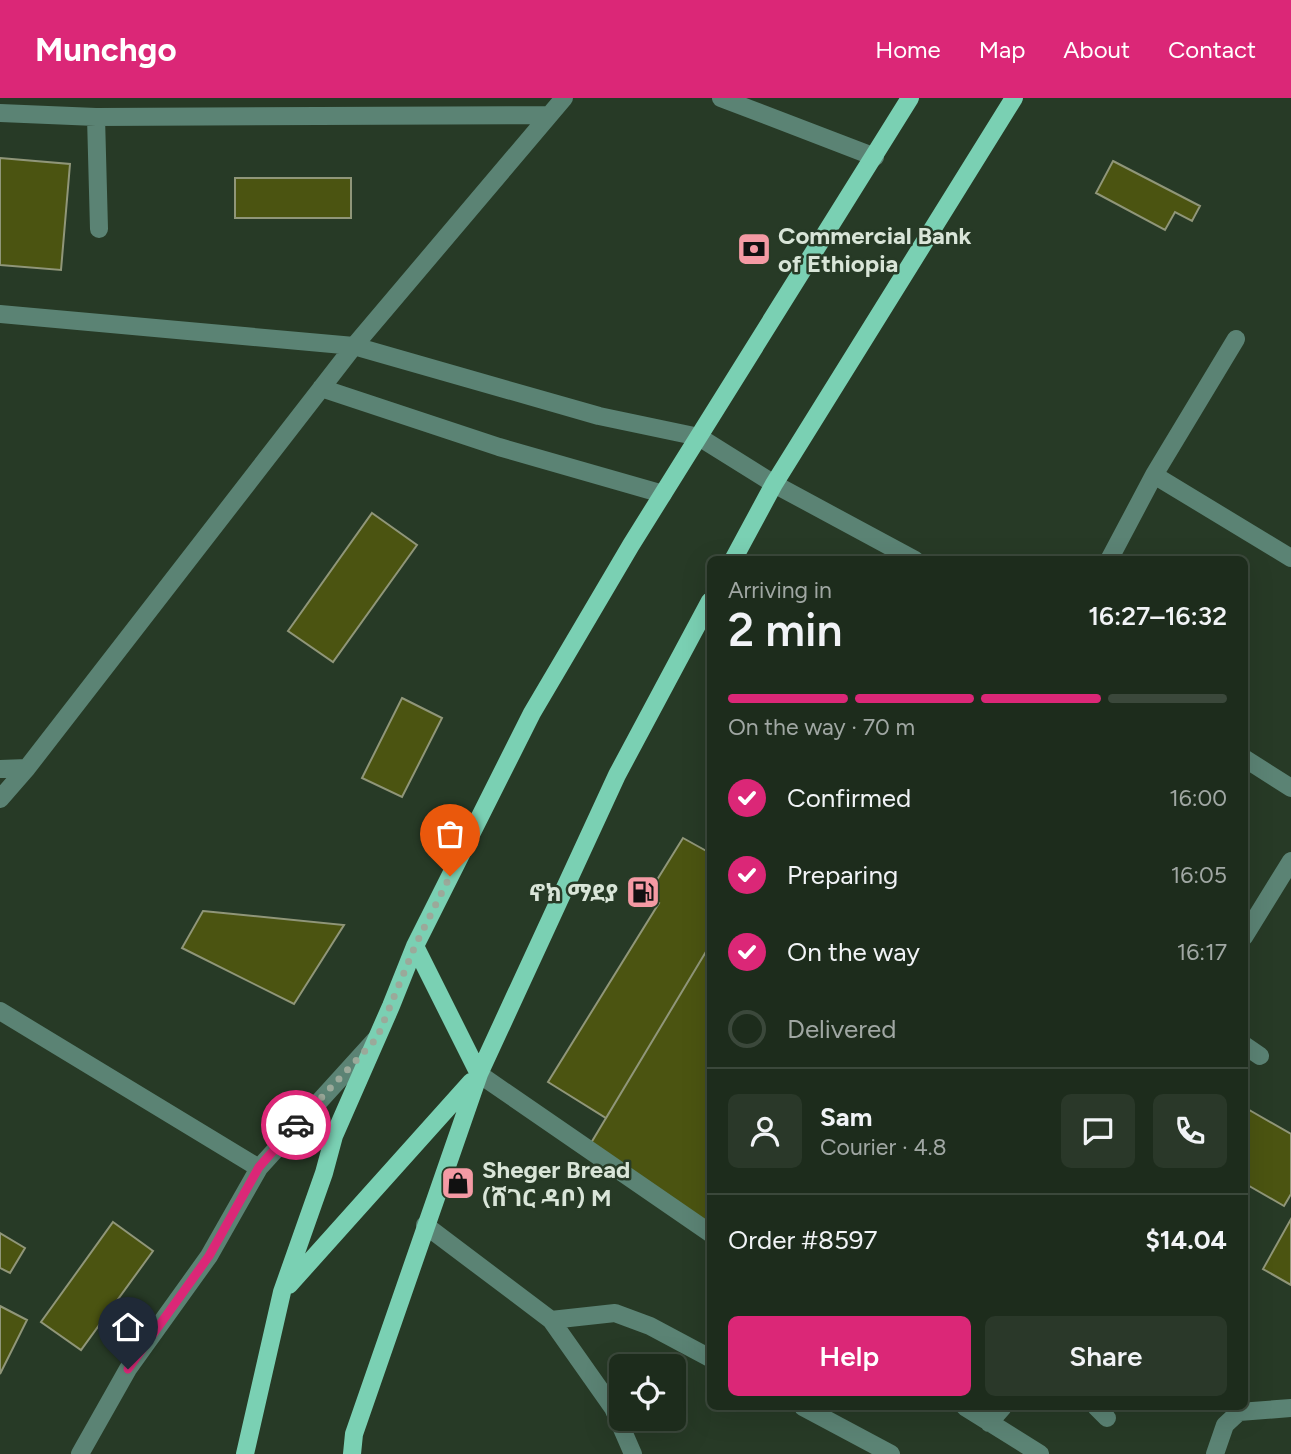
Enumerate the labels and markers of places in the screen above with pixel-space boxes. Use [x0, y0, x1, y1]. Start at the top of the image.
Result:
place label: Commercial Bank of Ethiopia [778, 221, 972, 278]
bank icon: Commercial Bank of Ethiopia [735, 230, 773, 268]
pin [420, 804, 480, 876]
fuel station icon: ኖክ ማደያ [624, 873, 662, 911]
place label: ኖክ ማደያ [529, 878, 618, 907]
place label: Sheger Bread (ሸገር ዳቦ) M [482, 1155, 630, 1212]
shop icon: Sheger Bread (ሸገር ዳቦ) M [439, 1164, 477, 1202]
pin [98, 1297, 158, 1369]

